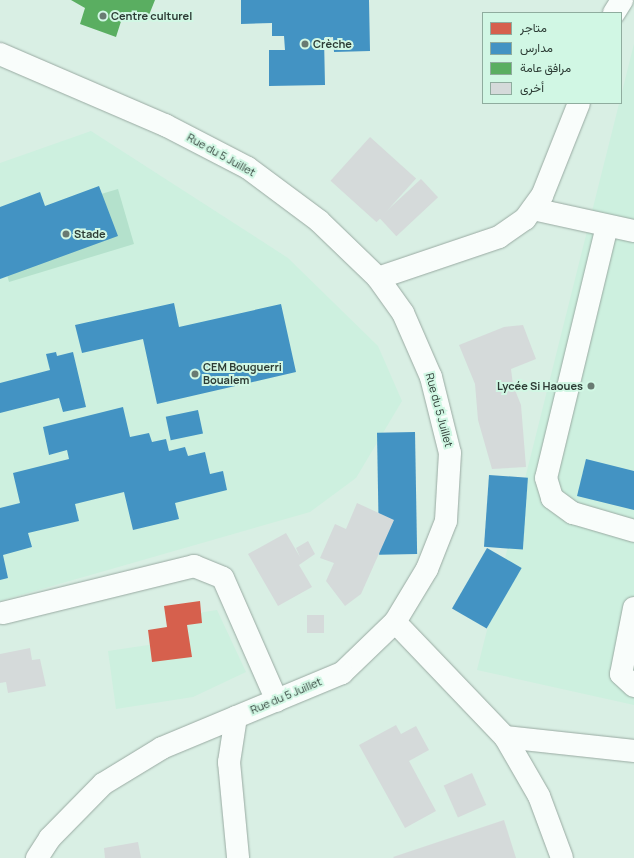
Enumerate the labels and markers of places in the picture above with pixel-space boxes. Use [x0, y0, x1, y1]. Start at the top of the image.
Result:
place label: Centre culturel [111, 9, 192, 23]
marker: Centre culturel [98, 11, 108, 21]
place label: Crèche [313, 37, 352, 51]
marker: Crèche [300, 39, 310, 49]
place label: Stade [74, 227, 106, 241]
marker: Stade [61, 229, 71, 239]
place label: CEM Bouguerri Boualem [203, 361, 282, 387]
marker: CEM Bouguerri Boualem [190, 369, 200, 379]
place label: Lycée Si Haoues [497, 379, 583, 393]
marker: Lycée Si Haoues [586, 381, 596, 391]

